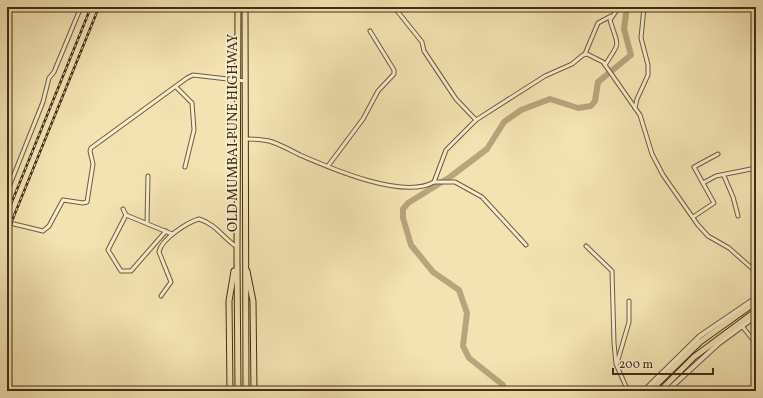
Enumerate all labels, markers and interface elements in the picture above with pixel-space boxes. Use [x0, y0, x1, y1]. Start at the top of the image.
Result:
street label: OLD MUMBAI PUNE HIGHWAY [224, 34, 243, 232]
scale bar [613, 350, 713, 376]
text: 200 m [619, 357, 653, 373]

